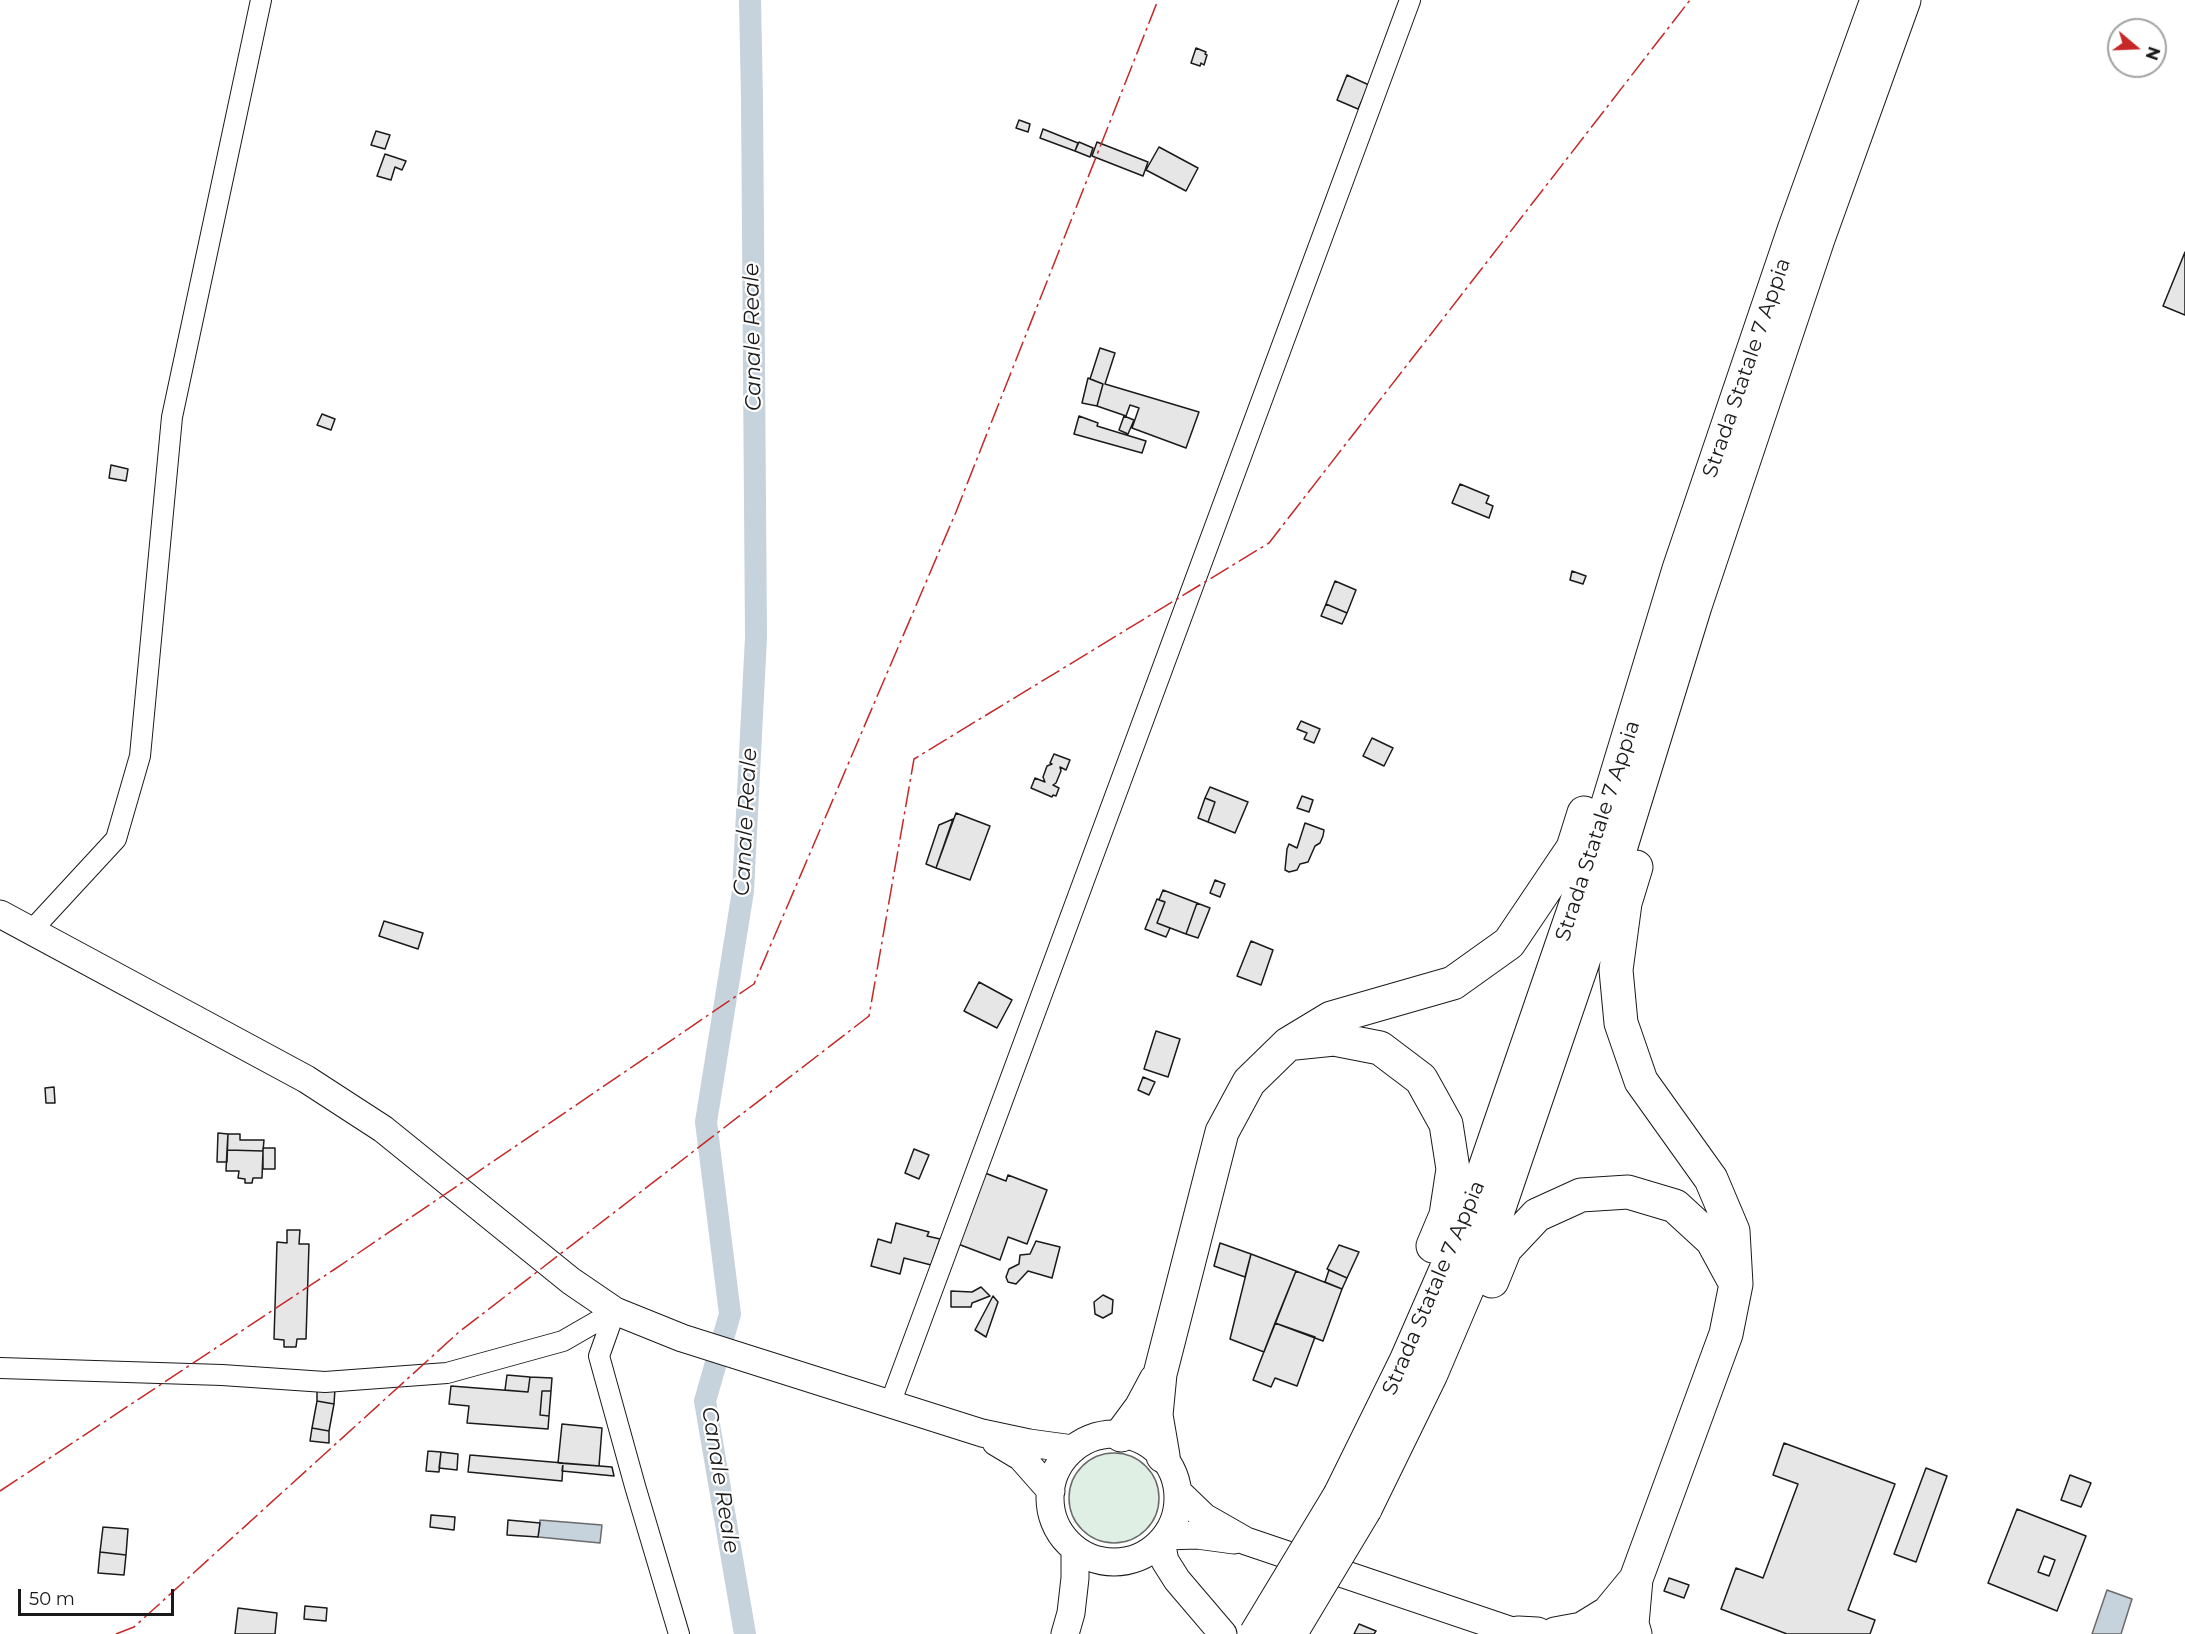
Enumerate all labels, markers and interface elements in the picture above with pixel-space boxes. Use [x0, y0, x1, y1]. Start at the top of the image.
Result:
north arrow [2107, 18, 2167, 78]
text: N [2142, 44, 2164, 63]
street label: Strada Statale 7 Appia [1698, 255, 1796, 481]
water label: Canale Reale [739, 263, 767, 411]
street label: Strada Statale 7 Appia [1550, 717, 1646, 945]
water label: Canale Reale [729, 747, 763, 897]
street label: Strada Statale 7 Appia [1377, 1177, 1491, 1399]
water label: Canale Reale [695, 1405, 745, 1555]
scale bar [21, 1577, 177, 1615]
text: 50 m [29, 1588, 75, 1610]

